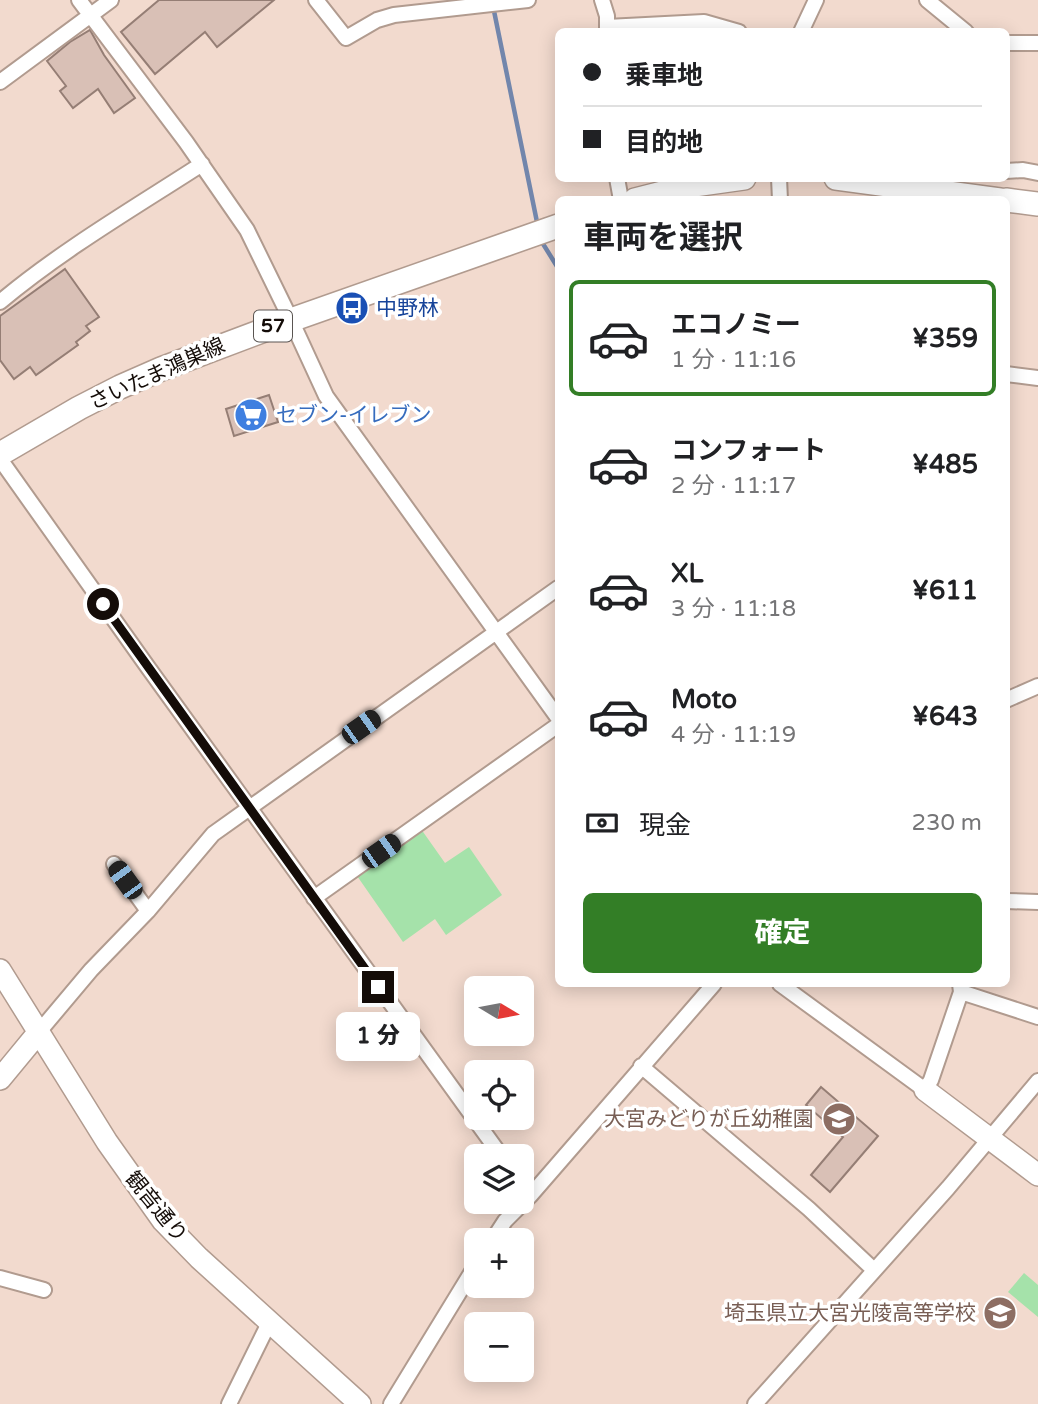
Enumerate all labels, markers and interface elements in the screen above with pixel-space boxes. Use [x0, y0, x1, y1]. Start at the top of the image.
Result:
text: 乗車地 [625, 60, 703, 91]
text: 目的地 [625, 127, 703, 158]
text: 車両を選択 [583, 219, 743, 257]
bus stop icon: 中野林 [333, 289, 371, 327]
place label: 中野林 [376, 296, 439, 321]
icon: car [587, 307, 650, 370]
text: エコノミー [671, 309, 801, 340]
road number: 57 [254, 310, 292, 342]
text: ¥359 [912, 323, 978, 354]
street label: さいたま鴻巣線 [85, 333, 229, 415]
text: 1 分 · 11:16 [671, 346, 796, 374]
supermarket icon: セブン-イレブン [232, 396, 270, 434]
place label: セブン-イレブン [276, 403, 432, 428]
icon: car [587, 433, 650, 496]
text: コンフォート [671, 435, 826, 466]
text: ¥485 [912, 449, 978, 480]
text: 2 分 · 11:17 [671, 472, 796, 500]
text: XL [671, 558, 703, 589]
icon: car [587, 559, 650, 622]
text: ¥611 [912, 575, 978, 606]
route start [87, 588, 119, 620]
text: 3 分 · 11:18 [671, 595, 796, 623]
text: Moto [671, 684, 737, 715]
icon: car [587, 685, 650, 748]
text: ¥643 [912, 701, 978, 732]
car [338, 706, 385, 748]
text: 4 分 · 11:19 [671, 721, 796, 749]
icon: cash [583, 804, 621, 842]
text: 230 m [912, 809, 982, 837]
text: 現金 [639, 810, 691, 841]
car [358, 830, 405, 872]
car [105, 857, 146, 903]
button: 確定 [583, 893, 982, 973]
route end [362, 971, 394, 1003]
north arrow [464, 976, 534, 1046]
map controls [464, 976, 534, 1382]
callout: 1 分 [336, 1012, 420, 1060]
text: 1 分 [356, 1022, 400, 1050]
button: locate [464, 1060, 534, 1130]
school or university icon: 大宮みどりが丘幼稚園 [820, 1100, 858, 1138]
place label: 大宮みどりが丘幼稚園 [604, 1107, 814, 1132]
button: layers [464, 1144, 534, 1214]
street label: 観音通り [120, 1166, 192, 1248]
button: + [464, 1228, 534, 1298]
school or university icon: 埼玉県立大宮光陵高等学校 [981, 1294, 1019, 1332]
place label: 埼玉県立大宮光陵高等学校 [724, 1301, 976, 1326]
button: − [464, 1312, 534, 1382]

